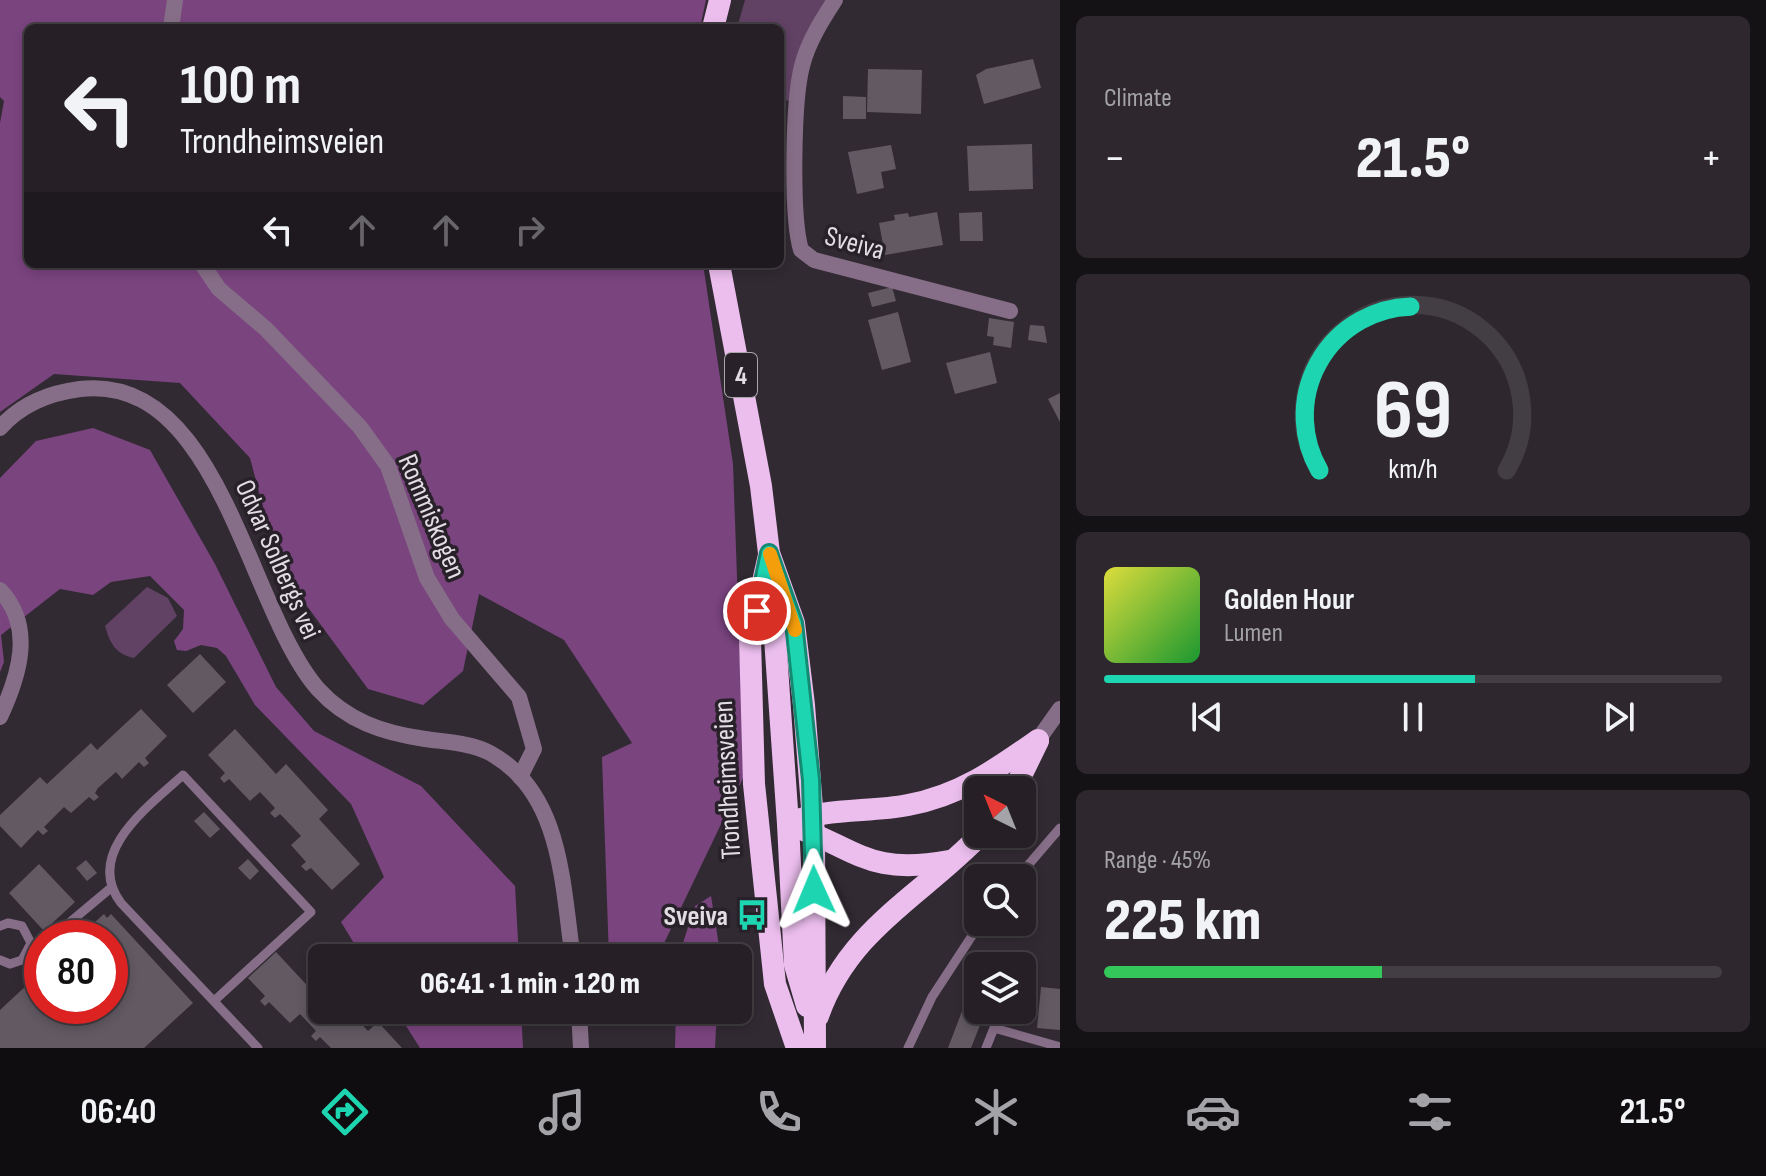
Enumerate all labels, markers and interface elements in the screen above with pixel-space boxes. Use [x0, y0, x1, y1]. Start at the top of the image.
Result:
text: 100 m [180, 53, 301, 120]
icon: left [48, 56, 152, 160]
text: Climate [1104, 83, 1172, 114]
text: Trondheimsveien [180, 121, 384, 164]
text: 21.5° [1356, 123, 1470, 195]
text: − [1104, 132, 1126, 185]
text: + [1700, 132, 1722, 185]
icon: left [256, 208, 300, 252]
icon: ahead [340, 208, 384, 252]
icon: ahead [424, 208, 468, 252]
icon: right [508, 208, 552, 252]
street label: Sveiva [821, 220, 888, 267]
road number: 4 [725, 353, 757, 397]
text: 69 [1374, 362, 1452, 462]
street label: Rommiskogen [391, 450, 473, 584]
text: km/h [1388, 452, 1438, 487]
street label: Odvar Solbergs vei [228, 475, 327, 644]
pin [723, 577, 791, 645]
text: Golden Hour [1224, 582, 1354, 618]
icon: arrive [735, 589, 779, 633]
text: Lumen [1224, 618, 1283, 649]
icon: previous [1185, 695, 1229, 739]
icon: pause [1391, 695, 1435, 739]
icon: next [1597, 695, 1641, 739]
street label: Trondheimsveien [707, 700, 748, 860]
north arrow [964, 776, 1036, 848]
map controls [964, 776, 1036, 1024]
text: Range · 45% [1104, 845, 1211, 876]
position arrow [772, 848, 856, 932]
button: search [964, 864, 1036, 936]
text: 225 km [1104, 885, 1261, 957]
bus stop icon: Sveiva [735, 898, 769, 932]
place label: Sveiva [664, 900, 728, 933]
speed limit sign: 80 [24, 920, 128, 1024]
button: layers [964, 952, 1036, 1024]
text: 06:41 · 1 min · 120 m [420, 966, 640, 1002]
icon: directions [317, 1084, 373, 1140]
icon: music [534, 1084, 590, 1140]
icon: phone [751, 1084, 807, 1140]
icon: climate [968, 1084, 1024, 1140]
icon: car [1185, 1084, 1241, 1140]
icon: filters [1402, 1084, 1458, 1140]
text: 06:40 [80, 1091, 156, 1134]
text: 21.5° [1619, 1091, 1685, 1134]

